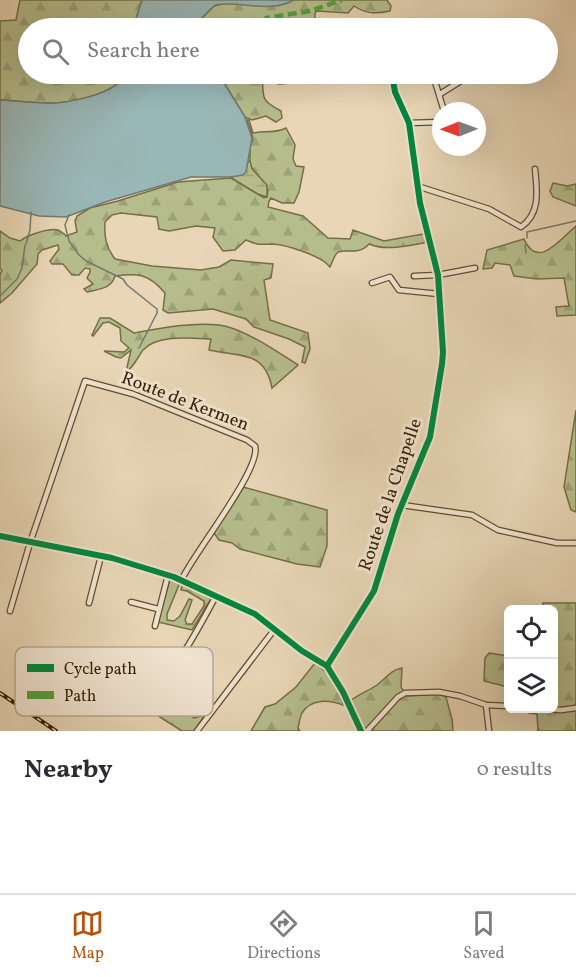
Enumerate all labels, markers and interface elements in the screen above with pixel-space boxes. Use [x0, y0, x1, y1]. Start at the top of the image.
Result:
search box [18, 18, 558, 84]
icon: search [39, 35, 72, 68]
text: Search here [87, 36, 200, 67]
north arrow [432, 102, 486, 156]
street label: Route de Kermen [118, 366, 253, 438]
street label: Route de la Chapelle [353, 415, 429, 575]
map controls [504, 605, 558, 713]
button: locate [504, 605, 558, 659]
legend [15, 647, 213, 716]
text: Cycle path [64, 659, 137, 681]
button: layers [504, 659, 558, 713]
text: Path [64, 686, 96, 708]
text: Nearby [24, 752, 113, 788]
text: 0 results [477, 756, 552, 784]
tab: Map [71, 907, 104, 965]
tab: Directions [247, 907, 321, 965]
tab: Saved [463, 907, 505, 965]

